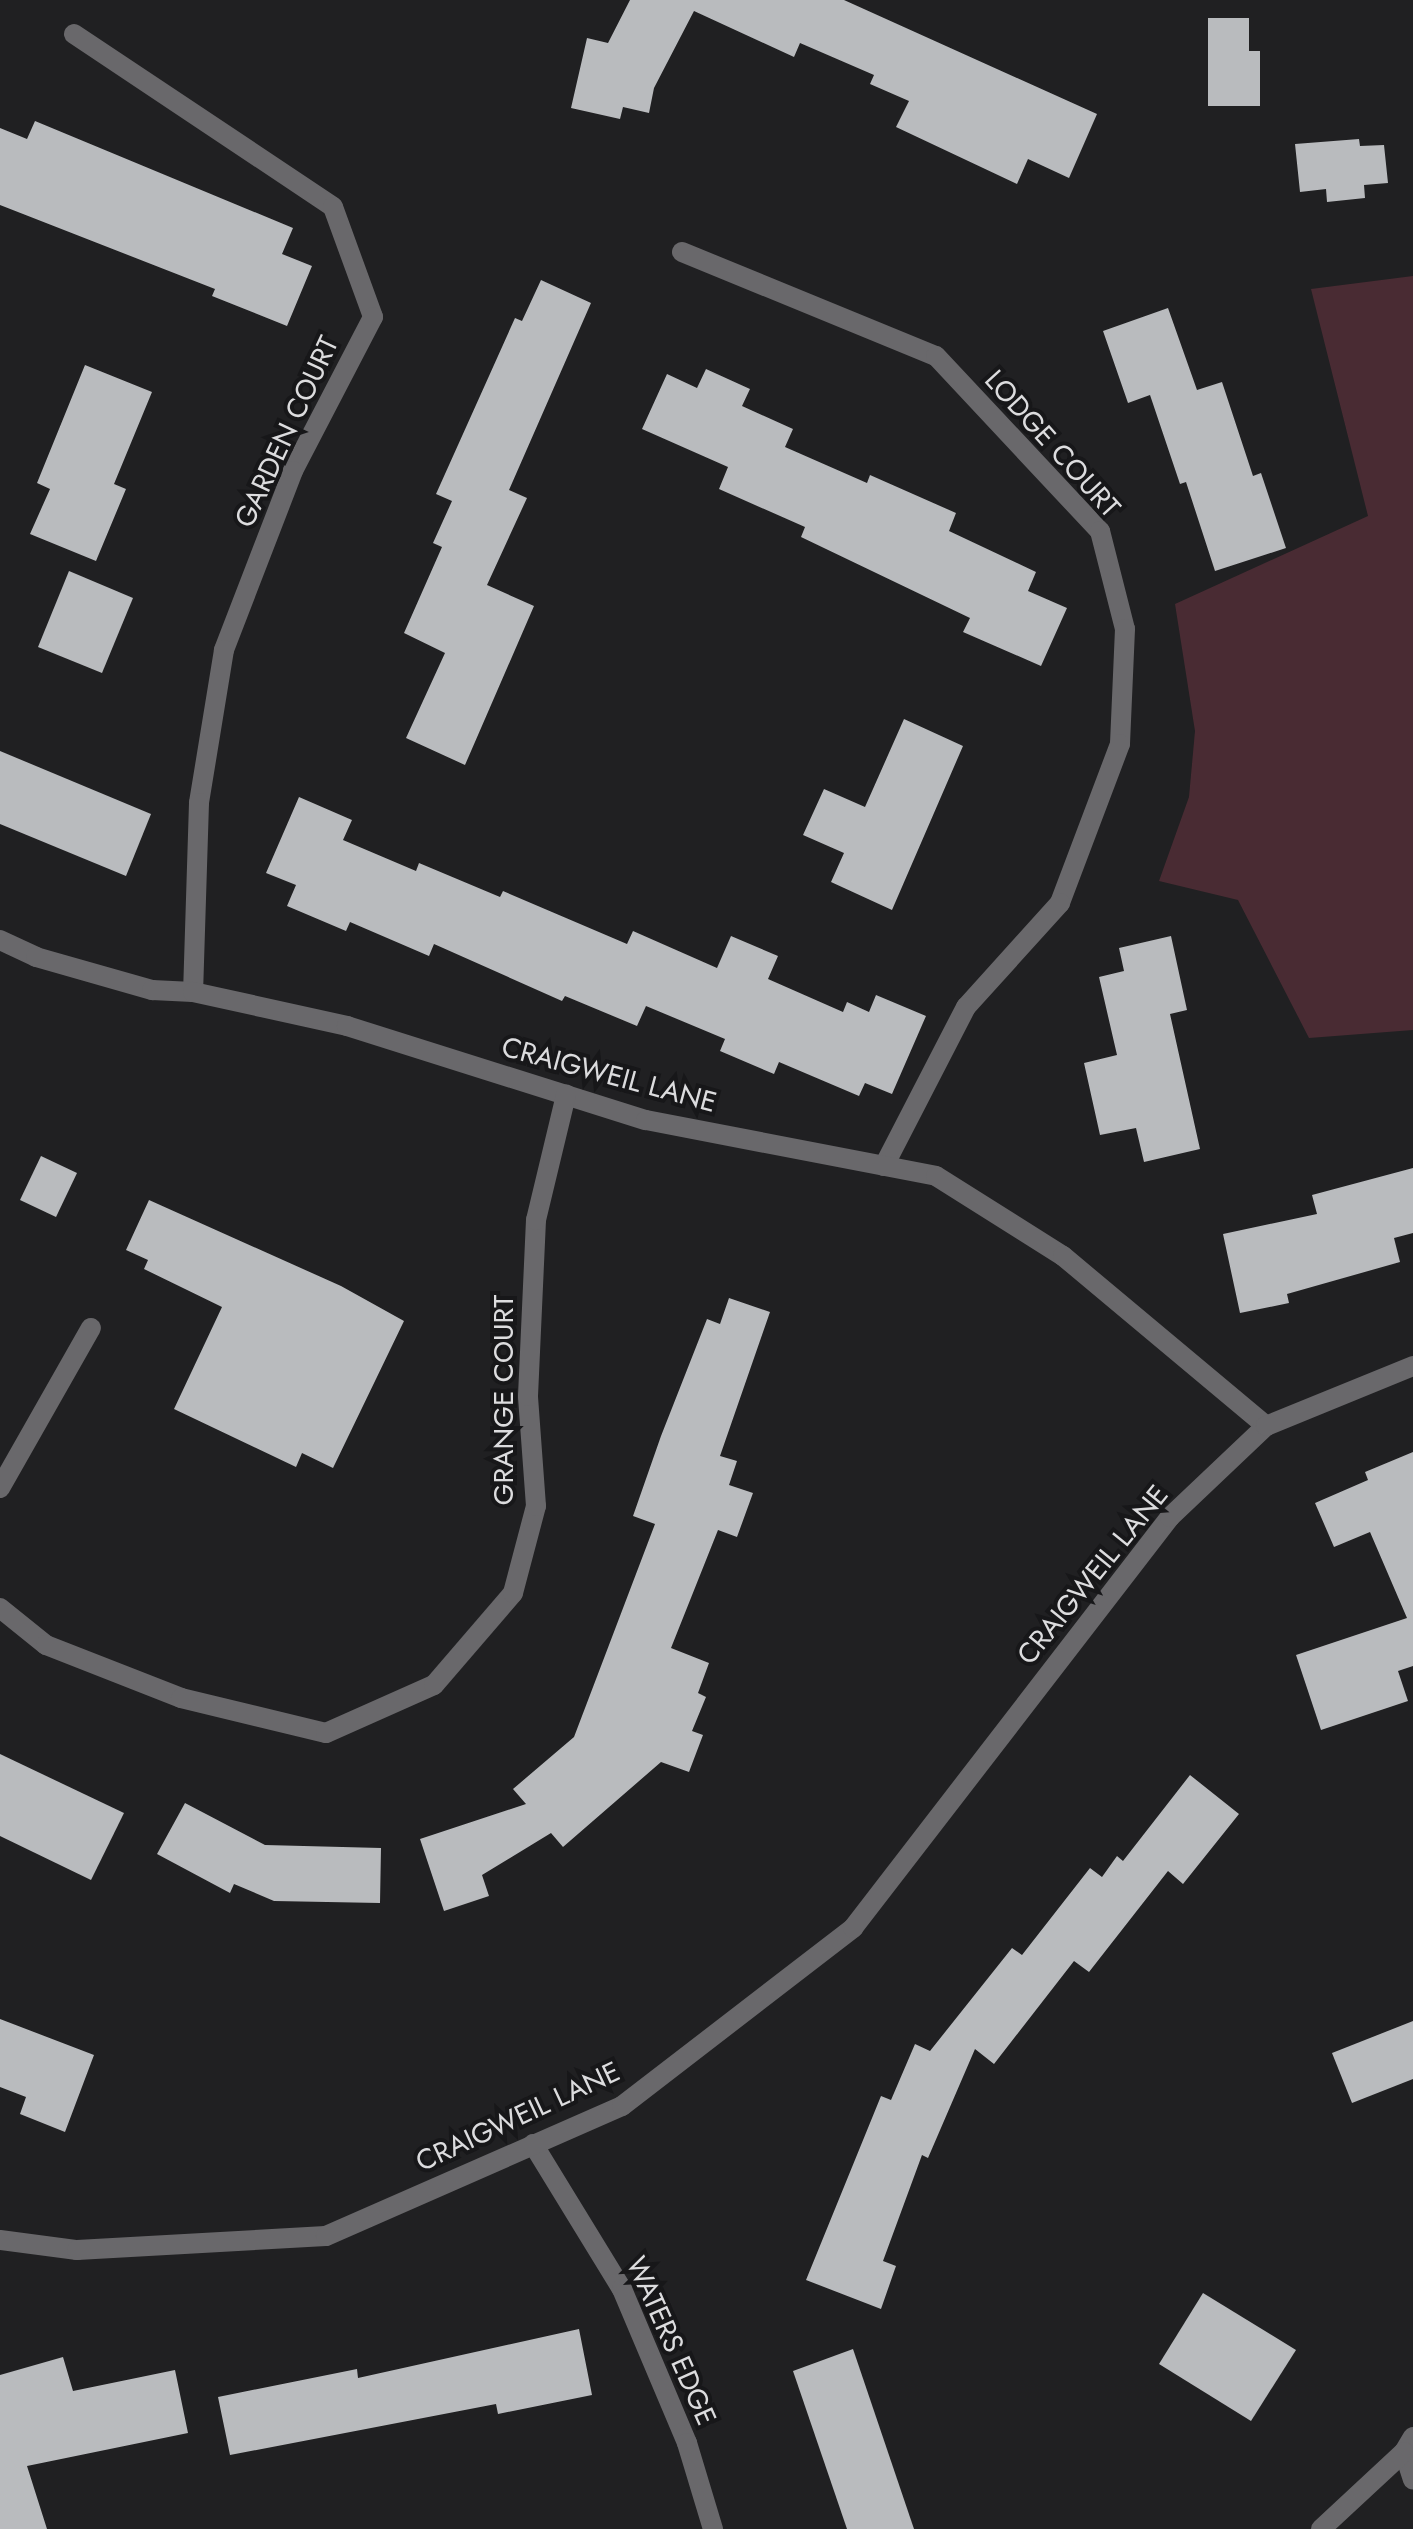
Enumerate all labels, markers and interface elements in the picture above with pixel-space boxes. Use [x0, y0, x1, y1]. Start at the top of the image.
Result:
street label: GARDEN COURT [228, 331, 346, 533]
street label: LODGE COURT [977, 364, 1127, 524]
street label: CRAIGWEIL LANE [498, 1030, 720, 1120]
street label: GRANGE COURT [487, 1295, 521, 1505]
street label: CRAIGWEIL LANE [1010, 1479, 1176, 1671]
street label: CRAIGWEIL LANE [411, 2055, 625, 2179]
street label: WATERS EDGE [619, 2252, 723, 2430]

